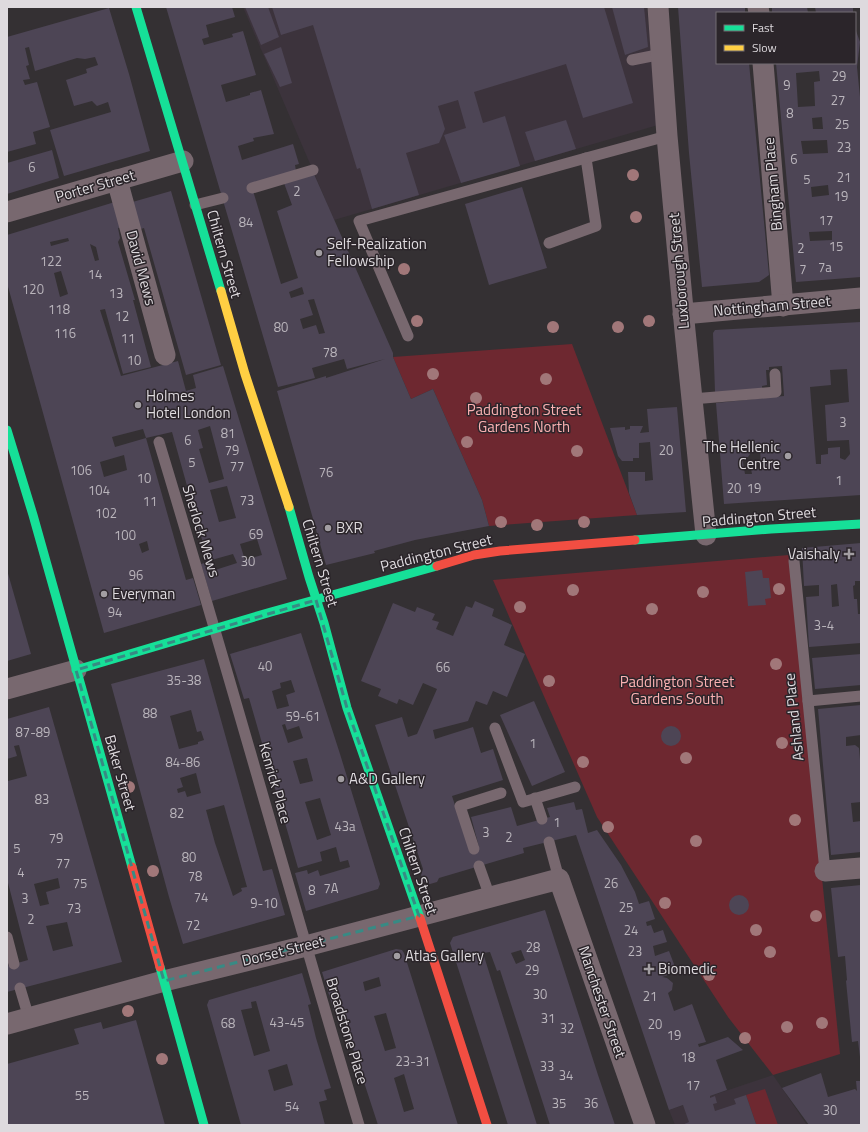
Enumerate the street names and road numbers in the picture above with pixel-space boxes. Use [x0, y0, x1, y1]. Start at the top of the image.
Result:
street label: Bingham Place [757, 136, 788, 232]
street label: Porter Street [52, 163, 138, 208]
street label: Chiltern Street [201, 207, 248, 301]
street label: Luxborough Street [662, 211, 695, 330]
street label: David Mews [120, 228, 163, 308]
street label: Nottingham Street [712, 289, 832, 322]
street label: Sherlock Mews [176, 482, 226, 580]
street label: Paddington Street [701, 500, 818, 533]
street label: Chiltern Street [296, 516, 345, 610]
street label: Paddington Street [378, 527, 495, 578]
street label: Ashland Place [777, 672, 810, 762]
street label: Baker Street [99, 732, 143, 814]
street label: Kenrick Place [253, 740, 298, 826]
street label: Chiltern Street [393, 824, 444, 918]
street label: Dorset Street [239, 929, 327, 972]
street label: Manchester Street [573, 943, 633, 1062]
street label: Broadstone Place [320, 975, 375, 1087]

